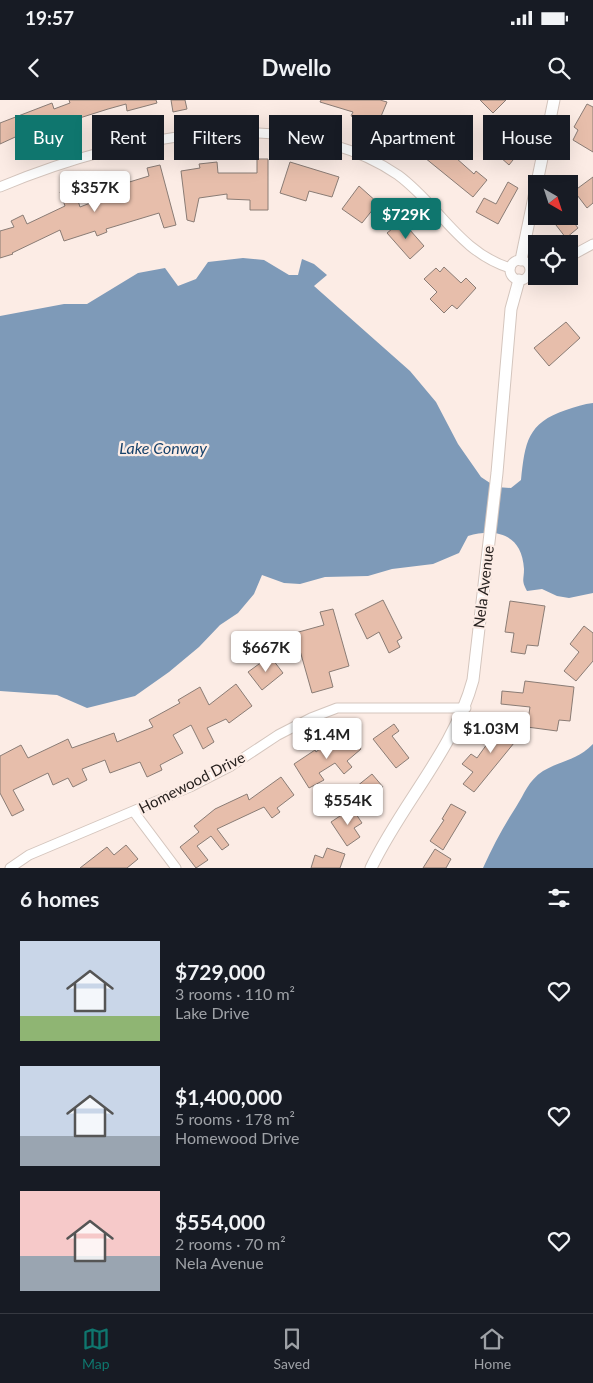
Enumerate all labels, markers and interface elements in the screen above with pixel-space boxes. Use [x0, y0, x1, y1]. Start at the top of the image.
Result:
text: 19:57 [25, 6, 74, 29]
icon: back [20, 54, 48, 82]
text: Dwello [262, 54, 331, 81]
icon: search [545, 54, 573, 82]
chip: Buy [15, 115, 82, 160]
chip: Rent [92, 115, 164, 160]
chip: Filters [174, 115, 259, 160]
chip: New [269, 115, 342, 160]
chip: Apartment [352, 115, 473, 160]
chip: House [483, 115, 570, 160]
pin: $357K [60, 170, 130, 213]
north arrow [528, 175, 578, 225]
map controls [528, 175, 578, 285]
text: $357K [71, 177, 119, 196]
pin: $729K [371, 198, 441, 240]
text: $729K [382, 204, 430, 223]
button: locate [528, 235, 578, 285]
water label: Lake Conway [119, 438, 207, 457]
street label: Nela Avenue [469, 544, 497, 629]
pin: $667K [231, 630, 301, 673]
text: $667K [242, 637, 290, 656]
pin: $1.03M [450, 712, 532, 754]
pin: $1.4M [292, 718, 362, 760]
text: $1.03M [463, 718, 519, 737]
text: $1.4M [304, 724, 350, 743]
street label: Homewood Drive [136, 748, 248, 817]
pin: $554K [313, 784, 383, 826]
text: $554K [324, 790, 372, 809]
icon: filters [545, 884, 573, 912]
text: 6 homes [20, 886, 99, 911]
text: $729,000 [175, 959, 265, 984]
icon: home [60, 961, 120, 1021]
icon: heart [545, 977, 573, 1005]
text: 3 rooms · 110 m² [175, 984, 295, 1003]
text: Lake Drive [175, 1003, 250, 1022]
text: $1,400,000 [175, 1084, 282, 1109]
icon: home [60, 1086, 120, 1146]
icon: heart [545, 1102, 573, 1130]
text: 5 rooms · 178 m² [175, 1109, 295, 1128]
text: Homewood Drive [175, 1128, 299, 1147]
text: $554,000 [175, 1209, 265, 1234]
icon: home [60, 1211, 120, 1271]
icon: heart [545, 1227, 573, 1255]
text: 2 rooms · 70 m² [175, 1234, 286, 1253]
text: Nela Avenue [175, 1253, 264, 1272]
tab: Map [82, 1325, 110, 1372]
tab: Saved [274, 1325, 310, 1372]
tab: Home [474, 1325, 511, 1372]

